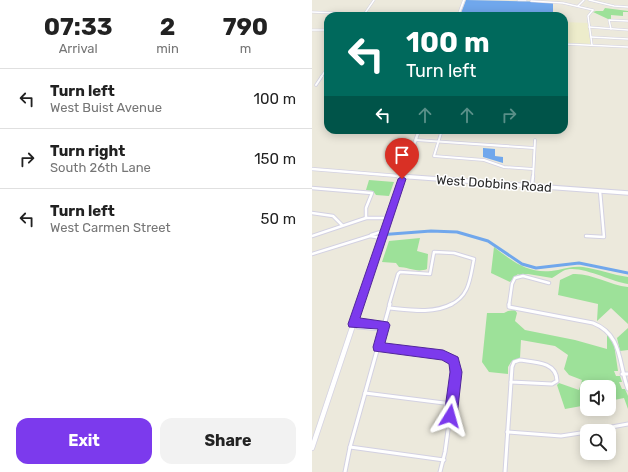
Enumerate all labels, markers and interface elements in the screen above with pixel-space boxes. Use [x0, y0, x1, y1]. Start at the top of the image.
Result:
text: 07:33 [44, 13, 113, 41]
text: 2 [160, 13, 175, 41]
text: 790 [223, 13, 268, 41]
text: 100 m [406, 26, 490, 59]
icon: left [340, 28, 392, 80]
text: Arrival [59, 41, 98, 56]
text: min [156, 41, 179, 56]
text: m [240, 41, 251, 56]
text: Turn left [406, 60, 476, 82]
text: Turn left [50, 82, 115, 100]
icon: left [16, 88, 38, 110]
text: 100 m [254, 90, 296, 108]
text: West Buist Avenue [50, 100, 162, 115]
icon: left [372, 104, 394, 126]
icon: ahead [414, 104, 436, 126]
icon: ahead [456, 104, 478, 126]
icon: right [498, 104, 520, 126]
pin [385, 138, 419, 179]
text: Turn right [50, 142, 125, 160]
icon: arrive [391, 144, 413, 166]
icon: right [16, 148, 38, 170]
text: 150 m [254, 150, 296, 168]
text: South 26th Lane [50, 160, 151, 175]
street label: West Dobbins Road [436, 172, 552, 195]
text: Turn left [50, 202, 115, 220]
icon: left [16, 208, 38, 230]
text: 50 m [261, 210, 296, 228]
text: West Carmen Street [50, 220, 171, 235]
map controls [580, 380, 616, 460]
button: sound [580, 380, 616, 416]
position arrow [429, 395, 471, 437]
button: Exit [16, 418, 152, 464]
button: Share [160, 418, 296, 464]
button: search [580, 424, 616, 460]

